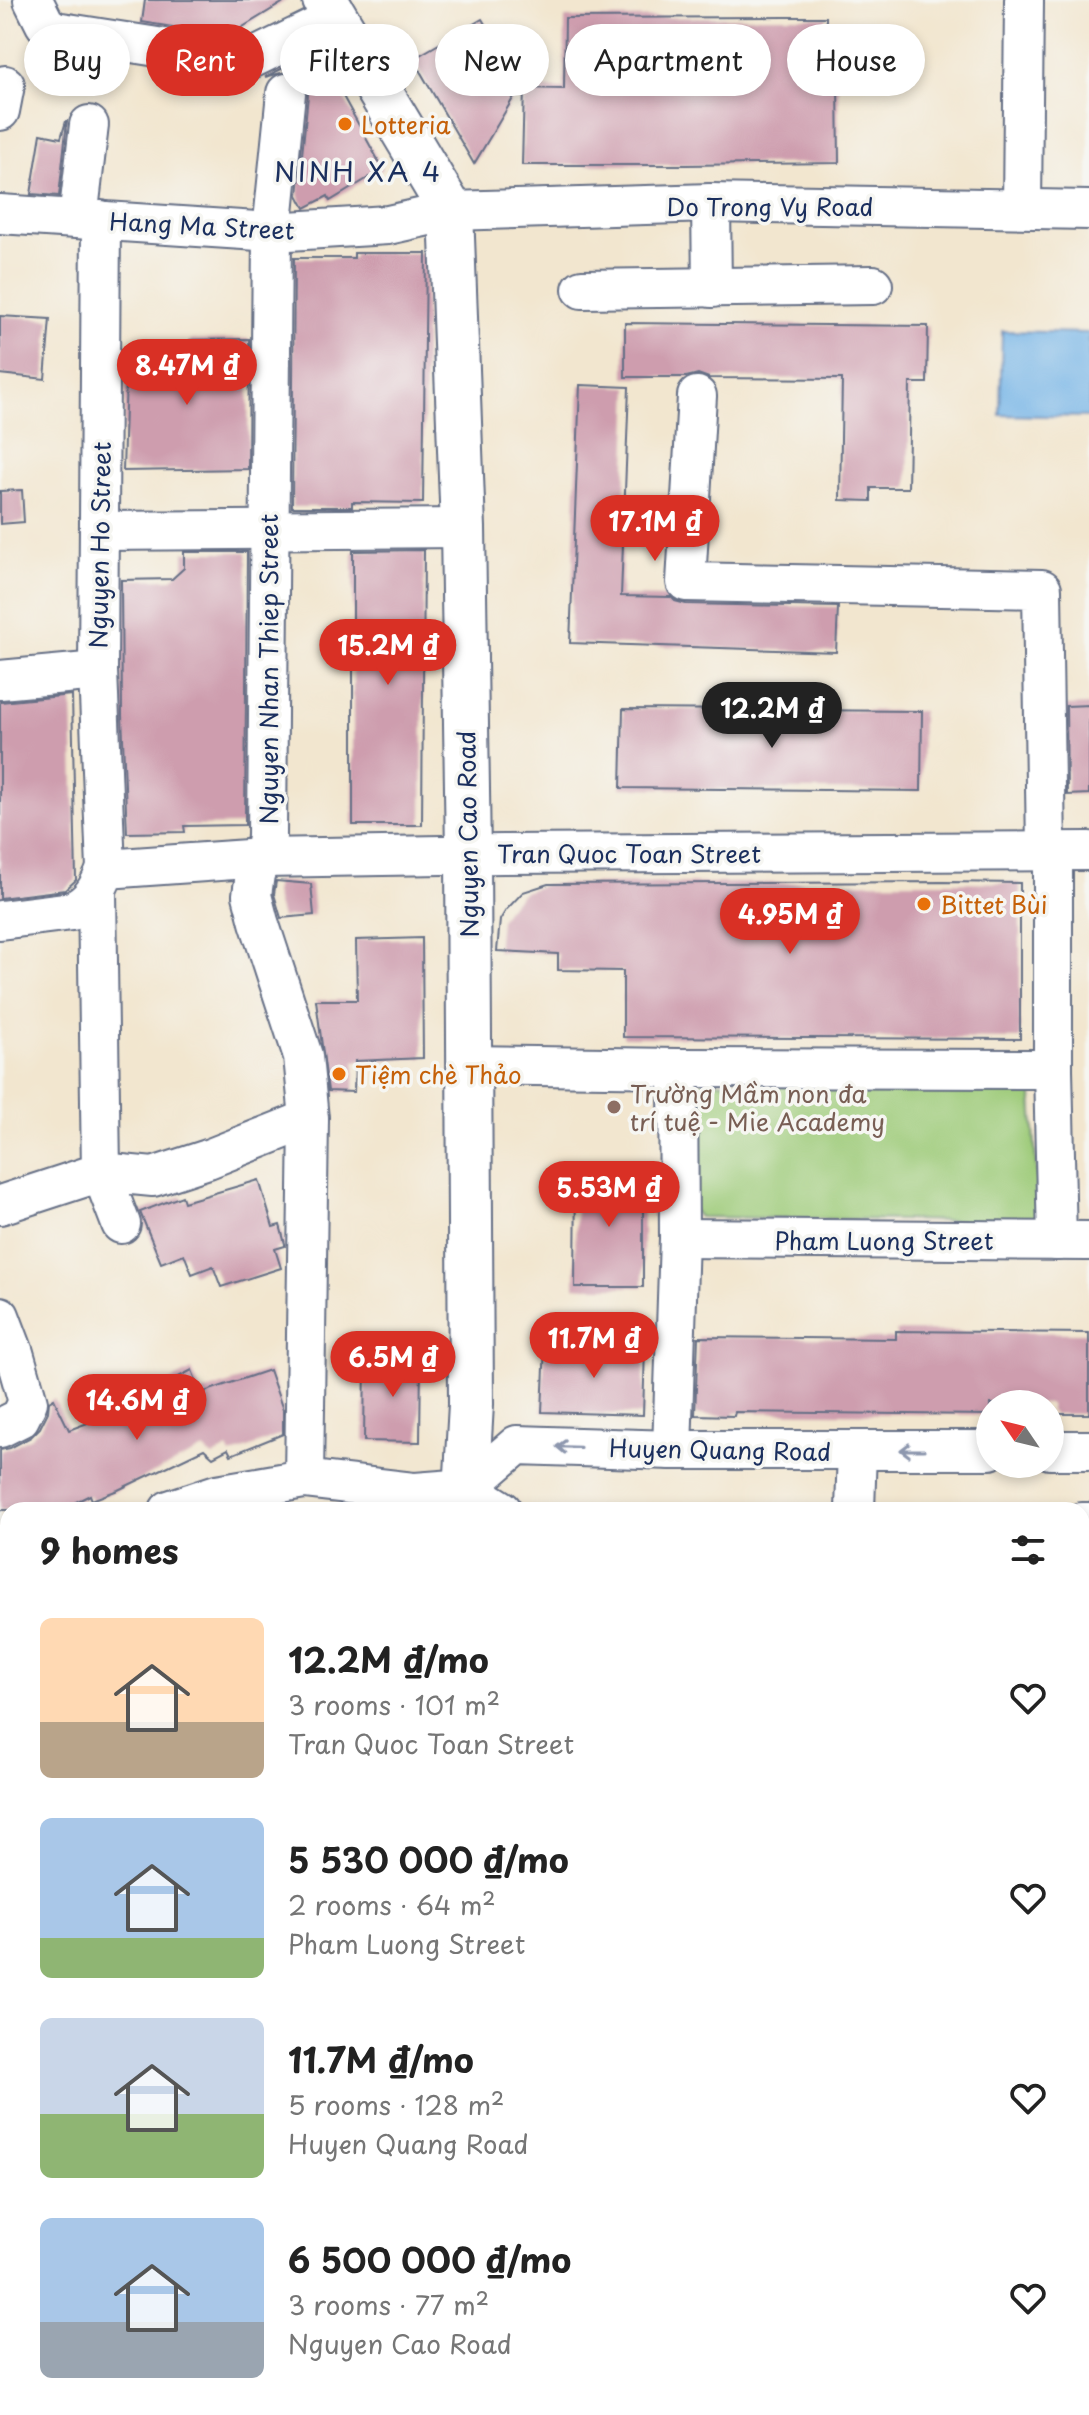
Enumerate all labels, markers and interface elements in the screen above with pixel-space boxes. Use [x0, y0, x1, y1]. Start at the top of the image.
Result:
chip: Buy [24, 24, 130, 96]
chip: Rent [146, 24, 264, 96]
chip: Filters [280, 24, 419, 96]
chip: New [435, 24, 549, 96]
chip: Apartment [565, 24, 771, 96]
chip: House [787, 24, 925, 96]
place label: Lotteria [361, 106, 451, 142]
marker: Lotteria [336, 115, 354, 133]
district label: NINH XA 4 [274, 149, 442, 192]
street label: Do Trong Vy Road [666, 188, 874, 224]
street label: Hang Ma Street [108, 202, 296, 248]
pin: 8.47M ₫ [113, 339, 261, 407]
text: 8.47M ₫ [135, 345, 239, 384]
street label: Nguyen Ho Street [79, 441, 119, 649]
pin: 17.1M ₫ [581, 495, 729, 563]
text: 17.1M ₫ [608, 501, 702, 540]
street label: Nguyen Nhan Thiep Street [250, 513, 286, 824]
pin: 15.2M ₫ [314, 619, 462, 687]
text: 15.2M ₫ [337, 625, 439, 664]
pin: 12.2M ₫ [698, 682, 846, 750]
text: 12.2M ₫ [720, 688, 824, 727]
street label: Nguyen Cao Road [447, 730, 487, 938]
street label: Tran Quoc Toan Street [497, 835, 761, 871]
place label: Bittet Bùi [940, 886, 1047, 922]
pin: 4.95M ₫ [716, 888, 864, 956]
text: 4.95M ₫ [738, 894, 842, 933]
marker: Bittet Bùi [915, 895, 933, 913]
place label: Tiệm chè Thảo [355, 1056, 522, 1092]
marker: Tiệm chè Thảo [330, 1065, 348, 1083]
place label: Trường Mầm non đa trí tuệ - Mie Academy [630, 1075, 885, 1139]
marker: Trường Mầm non đa trí tuệ - Mie Academy [605, 1098, 623, 1116]
pin: 5.53M ₫ [535, 1161, 683, 1229]
text: 5.53M ₫ [557, 1167, 661, 1206]
street label: Pham Luong Street [775, 1222, 994, 1258]
pin: 11.7M ₫ [520, 1312, 668, 1380]
text: 11.7M ₫ [548, 1318, 640, 1357]
pin: 6.5M ₫ [328, 1331, 458, 1399]
text: 6.5M ₫ [348, 1337, 438, 1376]
pin: 14.6M ₫ [63, 1374, 211, 1442]
text: 14.6M ₫ [85, 1380, 189, 1419]
north arrow [976, 1390, 1064, 1478]
map controls [976, 1390, 1064, 1478]
street label: Huyen Quang Road [609, 1429, 831, 1469]
one-way arrow [555, 1439, 582, 1454]
one-way arrow [899, 1442, 926, 1458]
text: 9 homes [40, 1524, 179, 1576]
icon: filters [1006, 1528, 1050, 1572]
text: 12.2M ₫/mo [288, 1633, 489, 1685]
icon: home [104, 1650, 200, 1746]
icon: heart [1006, 1676, 1050, 1720]
text: 3 rooms · 101 m² [288, 1685, 500, 1724]
text: Tran Quoc Toan Street [288, 1724, 574, 1763]
text: 5 530 000 ₫/mo [288, 1833, 569, 1885]
icon: home [104, 1850, 200, 1946]
icon: heart [1006, 1876, 1050, 1920]
text: 2 rooms · 64 m² [288, 1885, 496, 1924]
text: Pham Luong Street [288, 1924, 525, 1963]
text: 11.7M ₫/mo [288, 2033, 474, 2085]
icon: home [104, 2050, 200, 2146]
icon: heart [1006, 2076, 1050, 2120]
text: 5 rooms · 128 m² [288, 2085, 504, 2124]
text: Huyen Quang Road [288, 2124, 529, 2163]
text: 6 500 000 ₫/mo [288, 2233, 571, 2285]
icon: home [104, 2250, 200, 2346]
icon: heart [1006, 2276, 1050, 2320]
text: 3 rooms · 77 m² [288, 2285, 489, 2324]
text: Nguyen Cao Road [288, 2324, 512, 2363]

